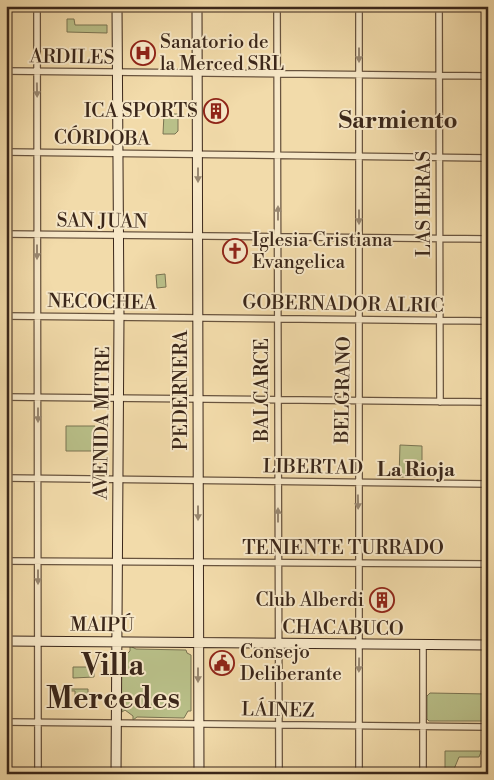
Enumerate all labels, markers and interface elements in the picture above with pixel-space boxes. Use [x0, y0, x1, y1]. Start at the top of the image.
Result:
place label: Sanatorio de la Merced SRL [160, 30, 284, 76]
hospital icon: Sanatorio de la Merced SRL [130, 40, 156, 66]
street label: ARDILES [28, 44, 115, 70]
one-way arrow [355, 47, 363, 63]
one-way arrow [33, 82, 41, 98]
building icon: ICA SPORTS [203, 98, 229, 124]
place label: ICA SPORTS [84, 99, 198, 123]
district label: Sarmiento [338, 106, 458, 136]
street label: CÓRDOBA [54, 124, 151, 151]
street label: LAS HERAS [412, 151, 436, 257]
one-way arrow [194, 167, 202, 183]
one-way arrow [274, 204, 282, 220]
street label: SAN JUAN [56, 208, 148, 234]
one-way arrow [355, 210, 363, 226]
place label: Iglesia Cristiana Evangelica [252, 228, 393, 274]
church icon: Iglesia Cristiana Evangelica [222, 238, 248, 264]
one-way arrow [33, 245, 41, 261]
street label: NECOCHEA [47, 289, 158, 315]
street label: GOBERNADOR ALRIC [242, 290, 444, 318]
street label: PEDERNERA [169, 329, 193, 450]
street label: BELGRANO [330, 336, 356, 445]
street label: BALCARCE [250, 338, 274, 443]
street label: AVENIDA MITRE [89, 346, 115, 501]
one-way arrow [34, 407, 42, 423]
street label: LIBERTAD [263, 454, 363, 480]
district label: La Rioja [377, 458, 455, 483]
one-way arrow [354, 495, 362, 511]
one-way arrow [194, 505, 202, 521]
one-way arrow [274, 507, 282, 523]
street label: TENIENTE TURRADO [242, 536, 444, 560]
one-way arrow [34, 570, 42, 586]
building icon: Club Alberdi [369, 587, 395, 613]
place label: Club Alberdi [256, 588, 364, 612]
street label: MAIPÚ [70, 611, 134, 638]
street label: CHACABUCO [282, 615, 404, 641]
place label: Consejo Deliberante [240, 640, 342, 686]
district label: Villa Mercedes [46, 648, 180, 717]
public building icon: Consejo Deliberante [209, 650, 235, 676]
one-way arrow [355, 657, 363, 673]
one-way arrow [194, 667, 202, 683]
street label: LÁINEZ [241, 696, 315, 723]

